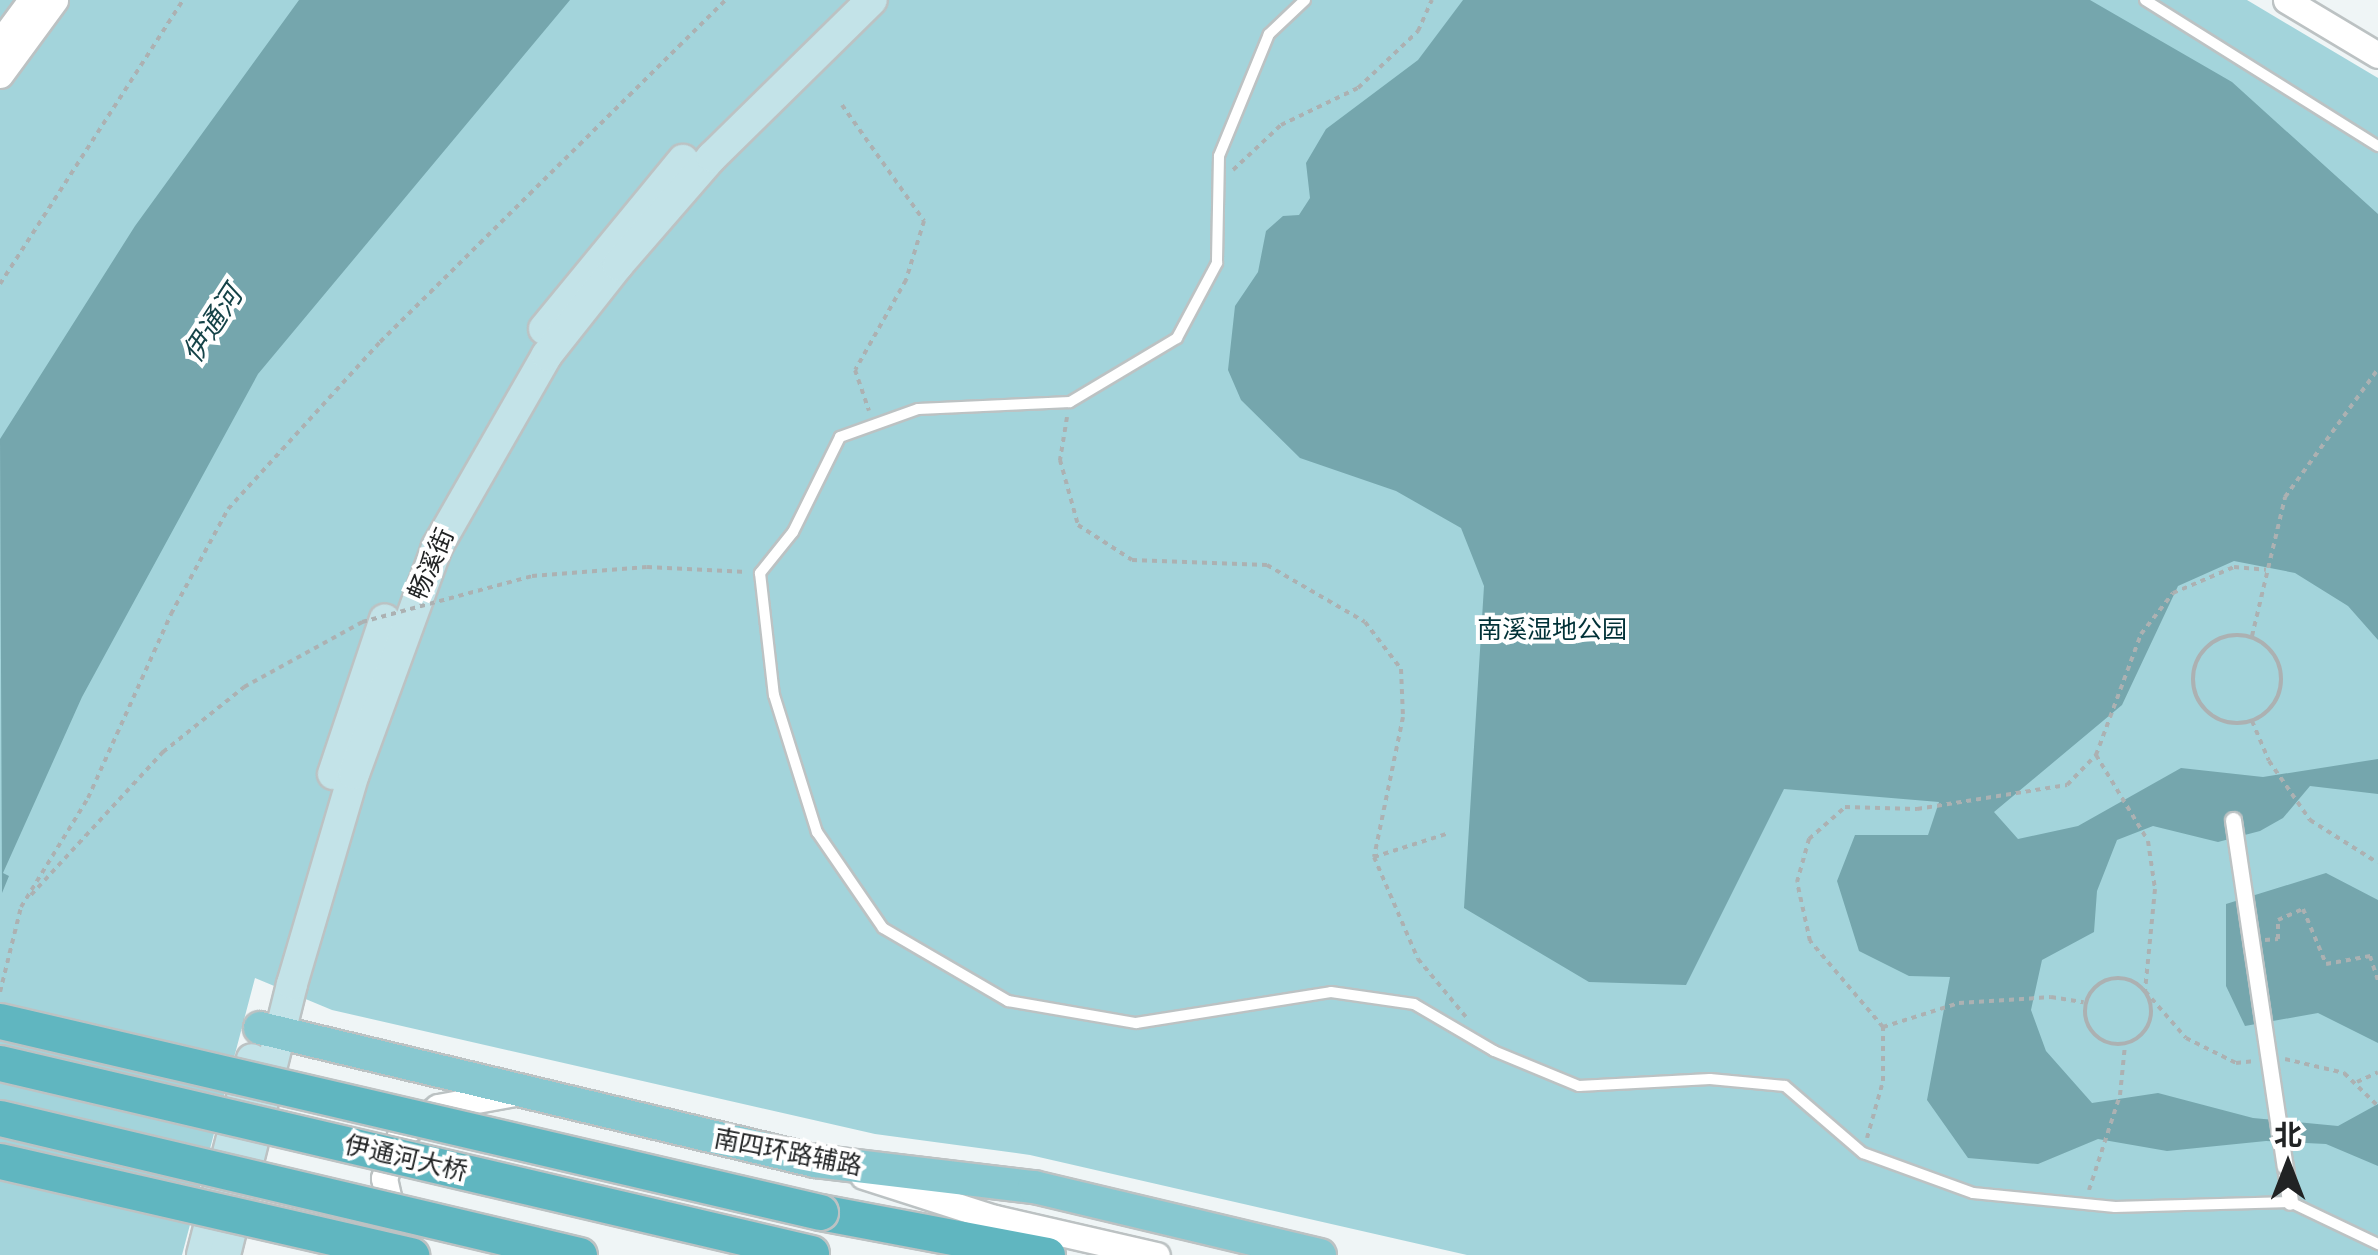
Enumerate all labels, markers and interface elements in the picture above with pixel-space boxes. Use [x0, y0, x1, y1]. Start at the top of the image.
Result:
water label: 伊通河 [175, 280, 249, 368]
street label: 畅溪街 [402, 524, 460, 604]
park label: 南溪湿地公园 [1477, 614, 1627, 644]
north arrow [2238, 1115, 2338, 1215]
text: 北 [2274, 1119, 2302, 1150]
street label: 南四环路辅路 [712, 1123, 864, 1181]
street label: 伊通河大桥 [342, 1129, 470, 1187]

